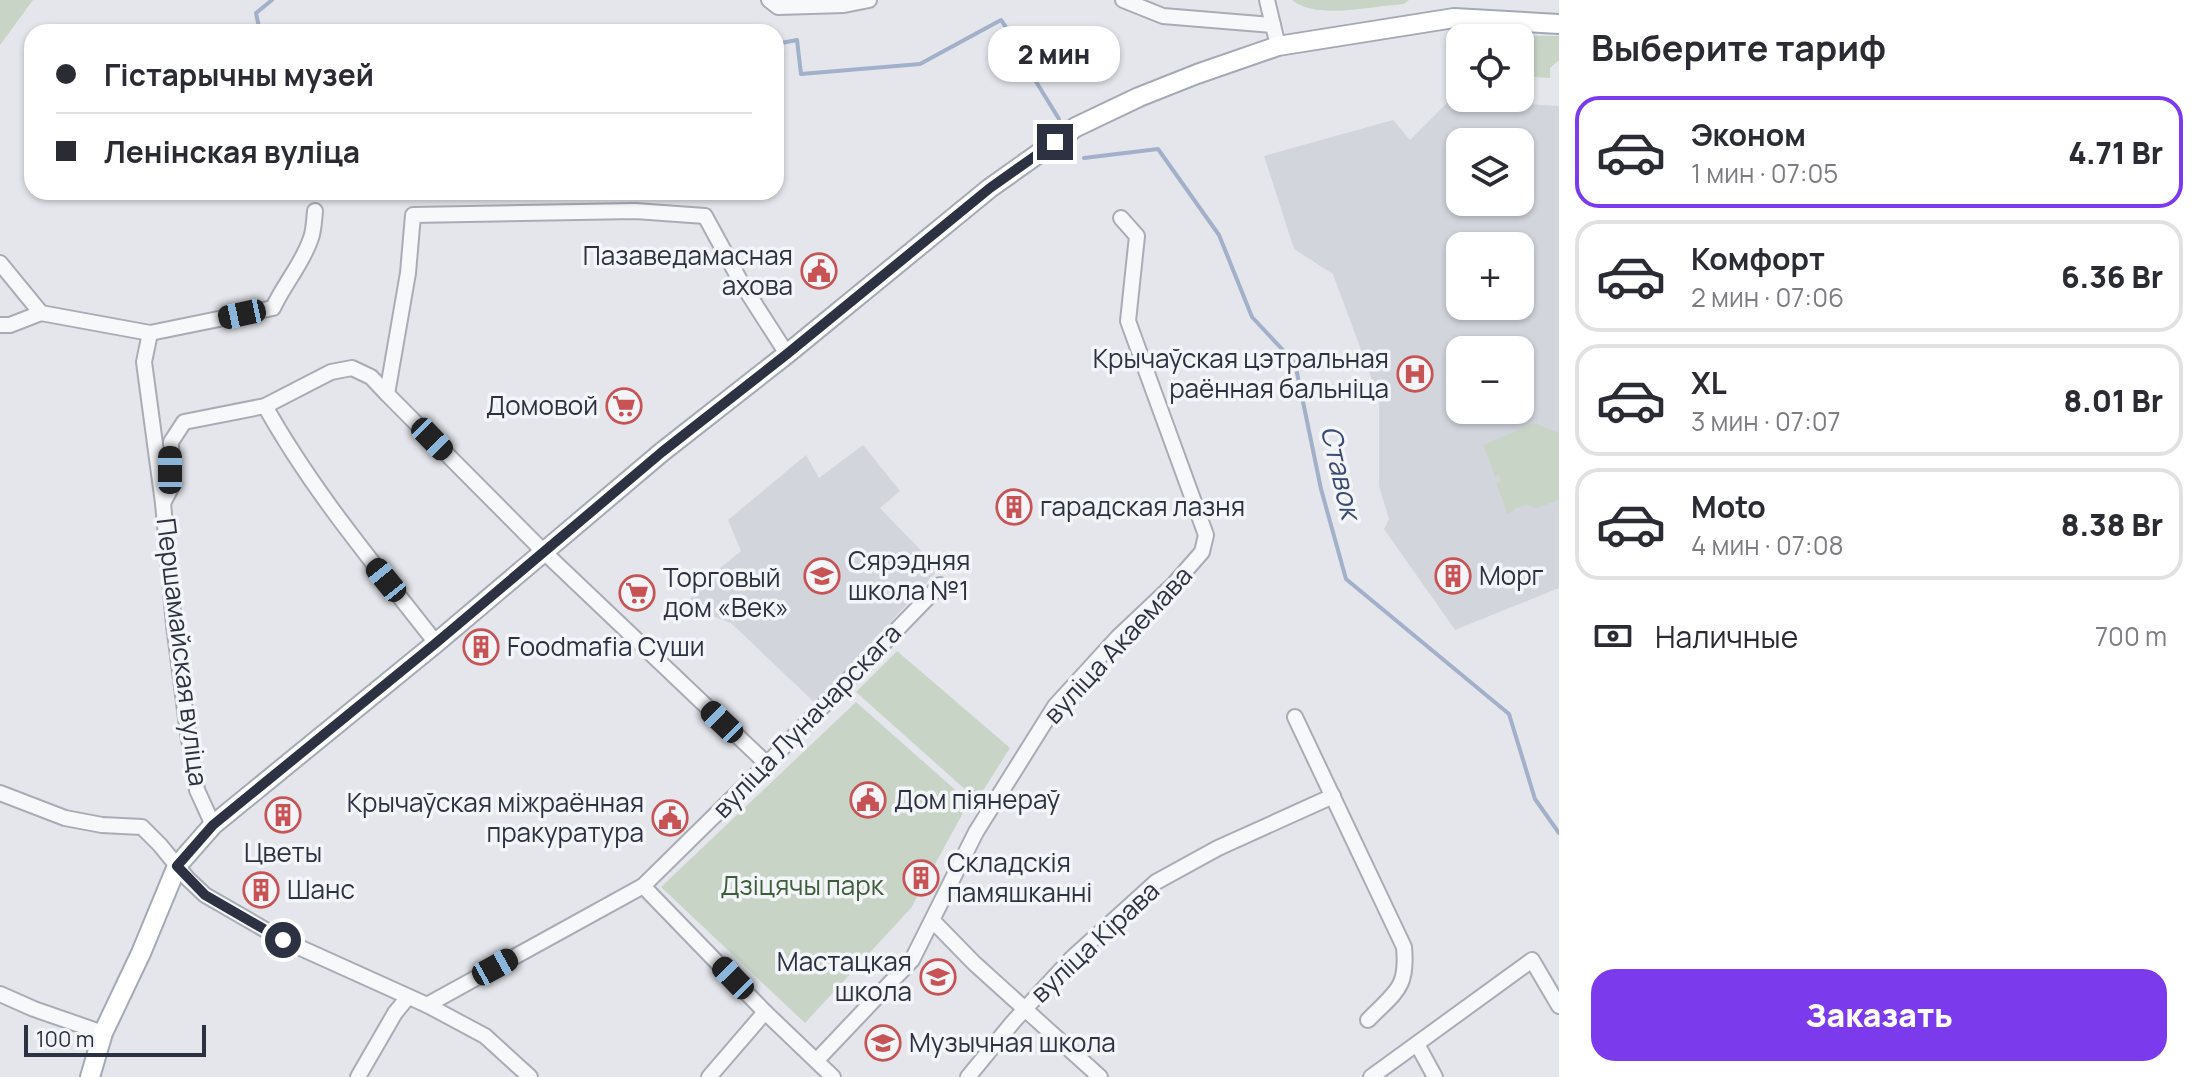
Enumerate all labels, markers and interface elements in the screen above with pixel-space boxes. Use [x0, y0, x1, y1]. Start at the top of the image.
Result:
text: Выберите тариф [1591, 23, 1886, 72]
map controls [1446, 24, 1534, 424]
button: locate [1446, 24, 1534, 112]
callout: 2 мин [989, 26, 1121, 82]
text: 2 мин [1018, 36, 1090, 72]
text: Гістарычны музей [104, 54, 374, 95]
text: Эконом [1691, 114, 1806, 155]
icon: car [1595, 116, 1667, 188]
route end [1037, 124, 1073, 160]
button: layers [1446, 128, 1534, 216]
text: Ленінская вуліца [104, 131, 360, 172]
text: 4.71 Br [2068, 132, 2163, 173]
text: 1 мин · 07:05 [1691, 155, 1838, 191]
button: + [1446, 232, 1534, 320]
place label: Пазаведамасная ахова [583, 237, 793, 303]
text: Комфорт [1691, 238, 1825, 279]
icon: car [1595, 240, 1667, 312]
public building icon: Пазаведамасная ахова [800, 252, 838, 290]
text: 6.36 Br [2061, 256, 2163, 297]
text: 2 мин · 07:06 [1691, 279, 1844, 315]
car [216, 297, 268, 331]
button: − [1446, 336, 1534, 424]
place label: Крычаўская цэтральная раённая бальніца [1093, 340, 1389, 406]
hospital icon: Крычаўская цэтральная раённая бальніца [1396, 355, 1434, 393]
text: XL [1691, 362, 1727, 403]
icon: car [1595, 364, 1667, 436]
text: 8.01 Br [2063, 380, 2163, 421]
place label: Домовой [486, 387, 598, 423]
supermarket icon: Домовой [605, 387, 643, 425]
text: 3 мин · 07:07 [1691, 403, 1841, 439]
car [407, 413, 457, 465]
water label: Ставок [1313, 421, 1372, 526]
car [158, 446, 182, 494]
text: Moto [1691, 486, 1766, 527]
building icon: гарадская лазня [995, 488, 1033, 526]
place label: гарадская лазня [1040, 488, 1245, 524]
icon: car [1595, 488, 1667, 560]
text: 8.38 Br [2061, 504, 2163, 545]
street label: Першамайская вуліца [149, 516, 217, 788]
text: 4 мин · 07:08 [1691, 527, 1844, 563]
place label: Сярэдняя школа №1 [848, 542, 970, 608]
car [362, 554, 410, 606]
school or university icon: Сярэдняя школа №1 [803, 557, 841, 595]
building icon: Морг [1434, 557, 1472, 595]
place label: Морг [1479, 557, 1544, 593]
street label: вуліца Акаемава [1035, 558, 1200, 731]
place label: Торговый дом «Век» [663, 559, 789, 625]
supermarket icon: Торговый дом «Век» [618, 574, 656, 612]
icon: cash [1591, 614, 1635, 658]
street label: вуліца Луначарскага [704, 615, 909, 825]
text: Наличные [1655, 616, 1798, 657]
text: 700 m [2095, 618, 2167, 654]
building icon: Foodmafia Суши [462, 628, 500, 666]
place label: Foodmafia Суши [507, 628, 705, 664]
car [696, 697, 748, 747]
public building icon: Дом піянераў [849, 781, 887, 819]
place label: Дом піянераў [894, 781, 1061, 817]
place label: Крычаўская міжраённая пракуратура [347, 784, 644, 850]
building icon: Цветы [264, 796, 302, 834]
public building icon: Крычаўская міжраённая пракуратура [651, 799, 689, 837]
place label: Цветы [244, 834, 322, 870]
place label: Складскія памяшканні [947, 844, 1092, 910]
building icon: Складскія памяшканні [902, 859, 940, 897]
park label: Дзіцячы парк [720, 867, 885, 903]
building icon: Шанс [242, 871, 280, 909]
place label: Шанс [287, 871, 355, 907]
street label: вуліца Кірава [1022, 872, 1166, 1010]
route start [265, 922, 301, 958]
place label: Мастацкая школа [777, 943, 912, 1009]
car [468, 945, 522, 989]
car [708, 952, 758, 1004]
school or university icon: Мастацкая школа [919, 958, 957, 996]
button: Заказать [1591, 969, 2167, 1061]
scale bar [24, 1021, 206, 1057]
text: 100 m [36, 1024, 94, 1054]
school or university icon: Музычная школа [864, 1024, 902, 1062]
place label: Музычная школа [909, 1024, 1116, 1060]

